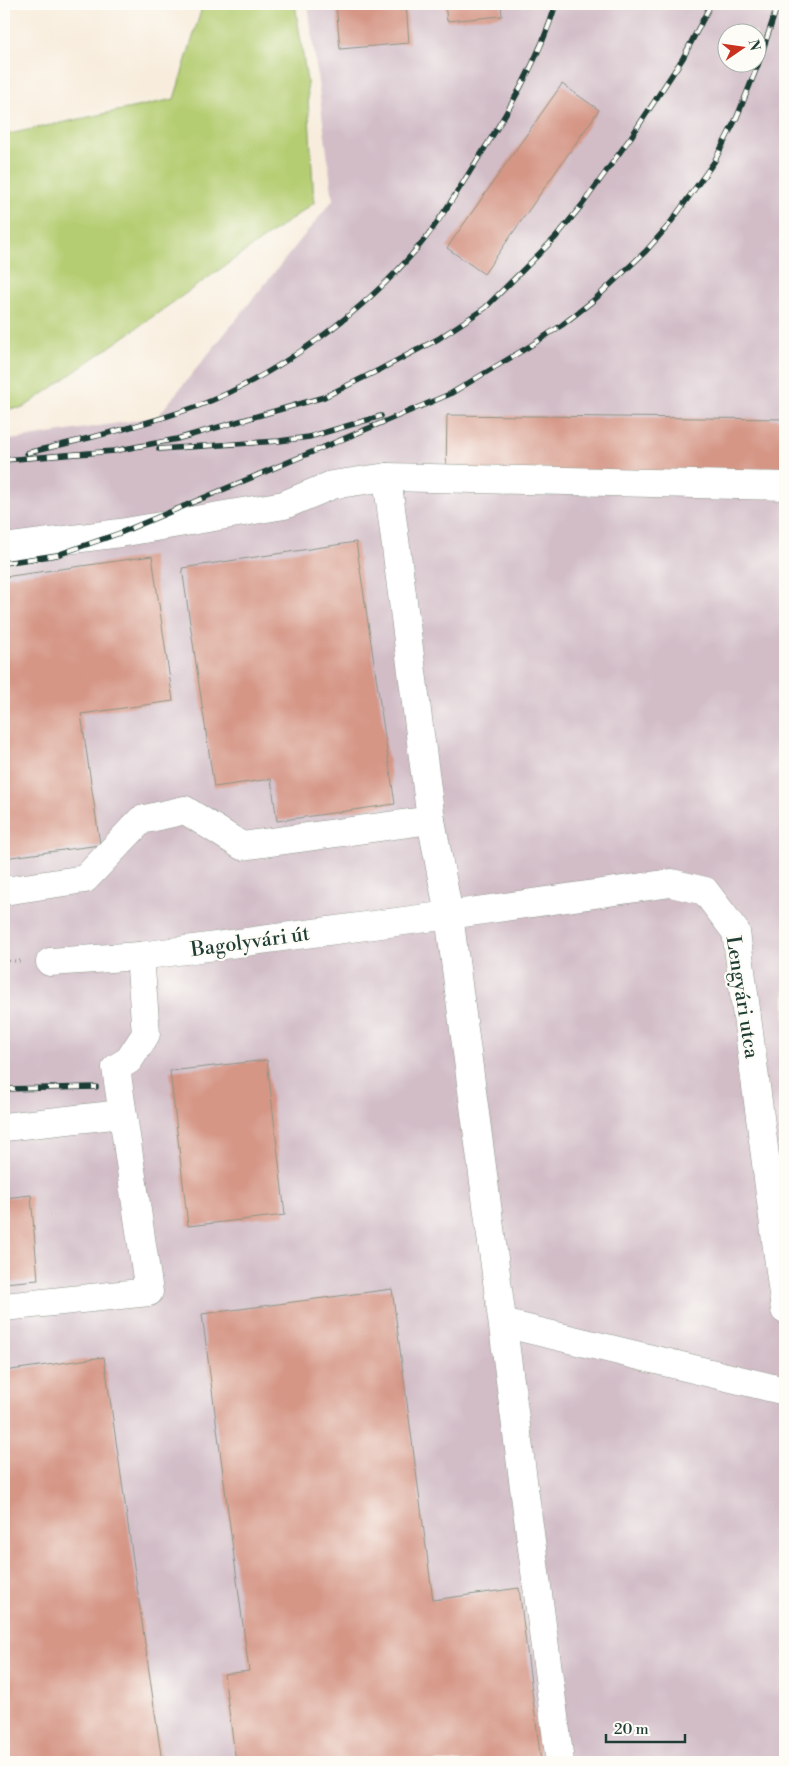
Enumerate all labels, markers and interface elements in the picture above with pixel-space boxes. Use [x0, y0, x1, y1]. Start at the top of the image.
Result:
north arrow [716, 22, 766, 72]
text: N [744, 38, 764, 53]
street label: Bagolyvári út [188, 922, 311, 963]
street label: Lengyári utca [720, 934, 764, 1061]
scale bar [606, 1711, 685, 1743]
text: 20 m [614, 1720, 649, 1739]

